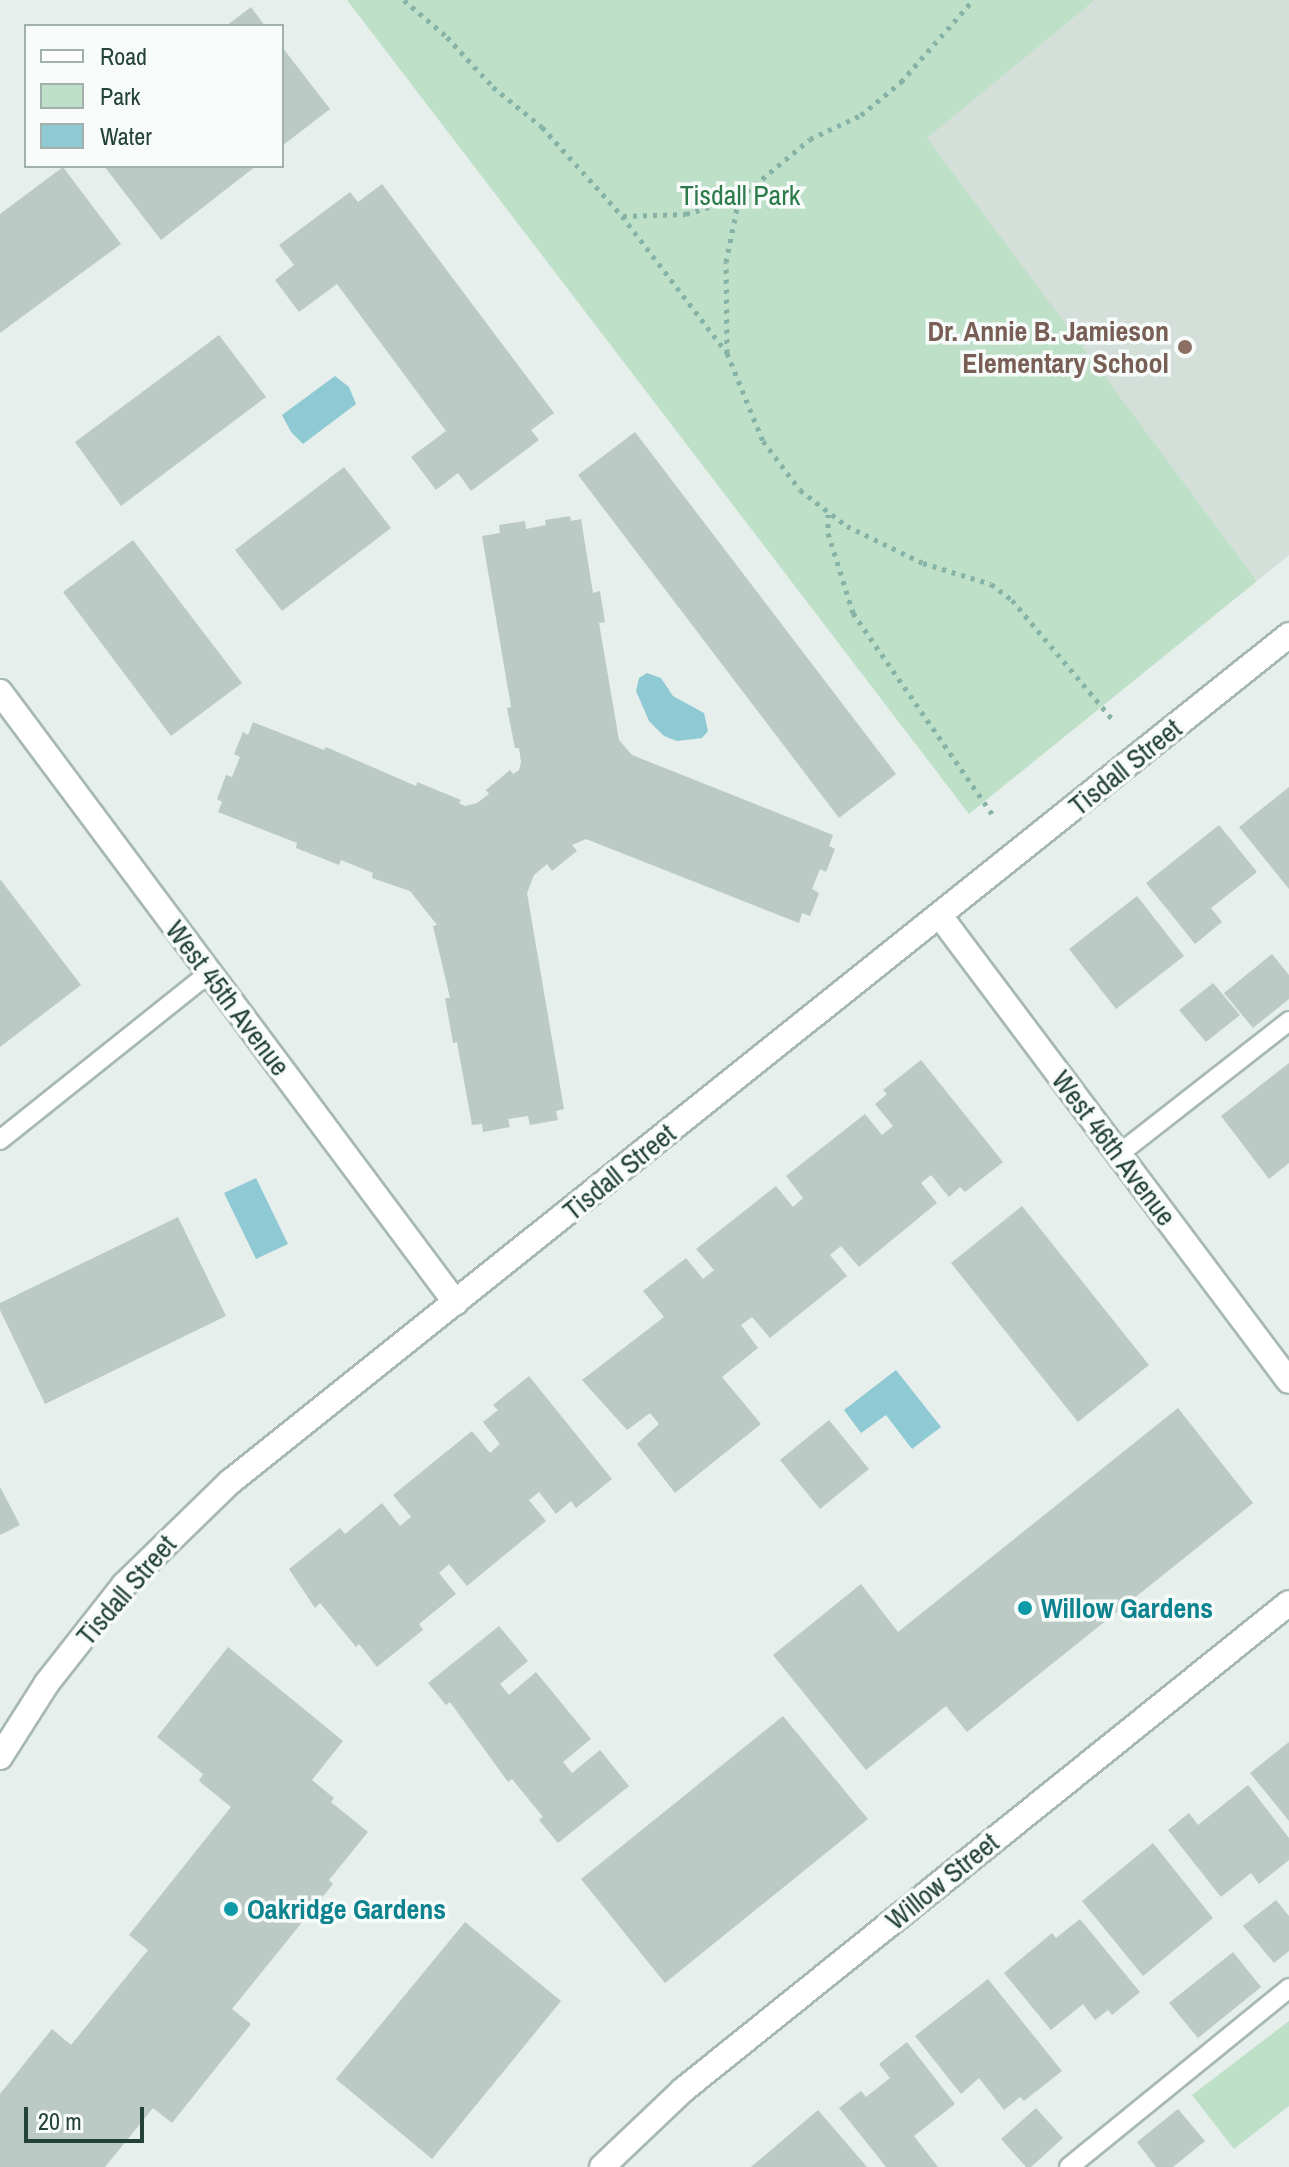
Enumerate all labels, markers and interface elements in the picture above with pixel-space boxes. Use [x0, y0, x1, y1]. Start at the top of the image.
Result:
legend [24, 24, 284, 168]
text: Road [100, 40, 147, 72]
text: Park [100, 80, 140, 112]
text: Water [100, 120, 152, 152]
park label: Tisdall Park [680, 178, 800, 212]
place label: Dr. Annie B. Jamieson Elementary School [927, 314, 1169, 380]
marker: Dr. Annie B. Jamieson Elementary School [1176, 338, 1194, 356]
street label: Tisdall Street [1062, 712, 1188, 822]
street label: West 45th Avenue [158, 913, 298, 1083]
street label: West 46th Avenue [1044, 1063, 1184, 1233]
street label: Tisdall Street [556, 1117, 682, 1227]
street label: Tisdall Street [69, 1528, 183, 1652]
place label: Willow Gardens [1041, 1591, 1213, 1625]
marker: Willow Gardens [1016, 1599, 1034, 1617]
street label: Willow Street [879, 1825, 1005, 1937]
place label: Oakridge Gardens [247, 1892, 446, 1926]
marker: Oakridge Gardens [222, 1900, 240, 1918]
scale bar [28, 2091, 148, 2141]
text: 20 m [38, 2105, 82, 2137]

